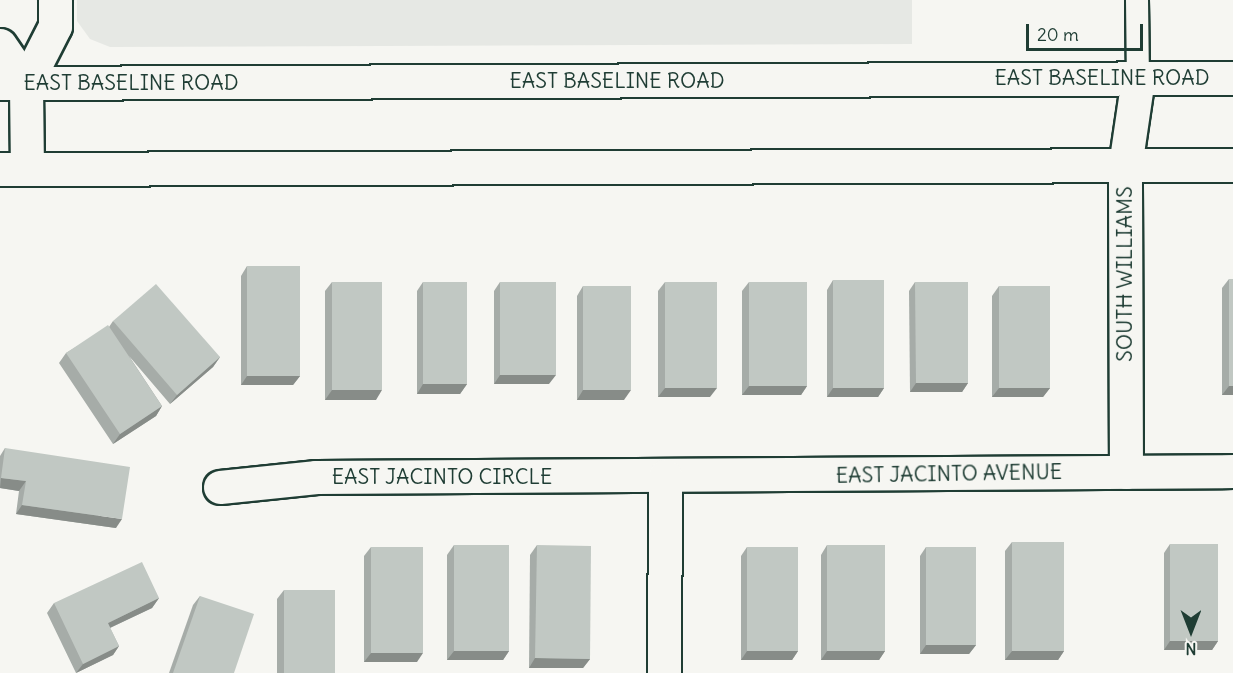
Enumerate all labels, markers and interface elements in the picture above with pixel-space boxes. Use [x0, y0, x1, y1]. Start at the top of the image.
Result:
scale bar [1029, 12, 1146, 50]
text: 20 m [1037, 23, 1079, 46]
street label: EAST BASELINE ROAD [994, 65, 1210, 91]
street label: EAST BASELINE ROAD [509, 68, 725, 94]
street label: EAST BASELINE ROAD [23, 70, 239, 96]
street label: SOUTH WILLIAMS [1112, 186, 1138, 362]
street label: EAST JACINTO AVENUE [836, 459, 1062, 489]
street label: EAST JACINTO CIRCLE [332, 464, 552, 490]
north arrow [1161, 601, 1221, 661]
text: N [1185, 639, 1197, 659]

